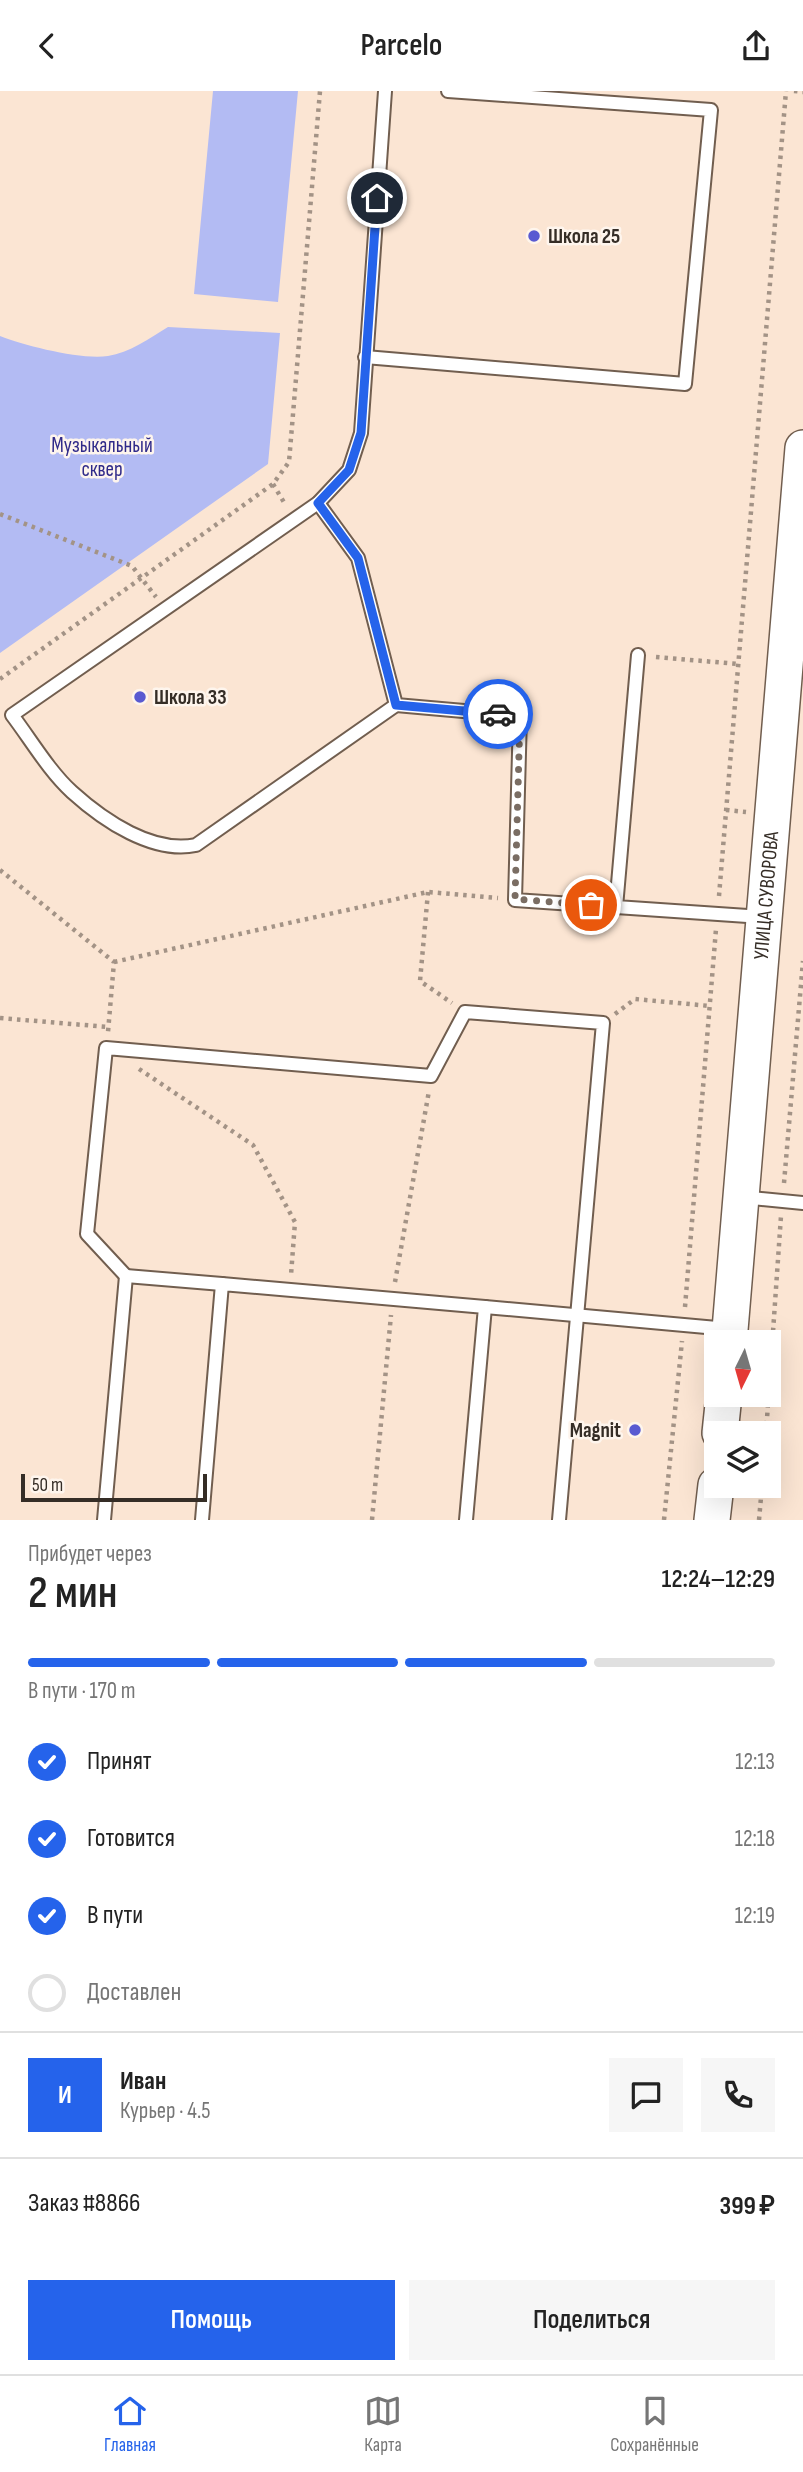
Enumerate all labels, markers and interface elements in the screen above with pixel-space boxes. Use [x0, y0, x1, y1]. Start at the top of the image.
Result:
text: Parcelo [360, 26, 443, 65]
icon: back [28, 27, 66, 65]
icon: share [737, 27, 775, 65]
pin [347, 168, 407, 228]
icon: home [358, 179, 396, 217]
place label: Школа 25 [548, 224, 620, 249]
marker: Школа 25 [526, 228, 542, 244]
park label: Музыкальный сквер [51, 433, 153, 482]
courier [463, 679, 533, 749]
place label: Школа 33 [154, 685, 227, 710]
marker: Школа 33 [132, 689, 148, 705]
icon: car [479, 695, 517, 733]
street label: УЛИЦА СУВОРОВА [749, 829, 784, 961]
pin [561, 875, 621, 935]
icon: bag [572, 886, 610, 924]
north arrow [704, 1330, 780, 1407]
map controls [704, 1330, 781, 1498]
place label: Magnit [570, 1418, 621, 1443]
button: layers [704, 1421, 781, 1498]
marker: Magnit [627, 1422, 643, 1438]
scale bar [21, 1471, 206, 1503]
text: 50 m [32, 1474, 63, 1497]
text: Прибудет через [28, 1540, 152, 1568]
text: 12:24–12:29 [661, 1564, 775, 1595]
text: 2 мин [28, 1566, 118, 1621]
text: В пути · 170 m [28, 1677, 135, 1705]
icon: check [28, 1743, 66, 1781]
text: Принят [87, 1746, 152, 1777]
text: 12:13 [735, 1748, 775, 1776]
icon: check [28, 1820, 66, 1858]
text: Готовится [87, 1823, 175, 1854]
text: 12:18 [735, 1825, 775, 1853]
icon: check [28, 1897, 66, 1935]
text: В пути [87, 1900, 143, 1931]
text: 12:19 [735, 1902, 775, 1930]
text: Доставлен [87, 1977, 181, 2008]
button: chat [609, 2058, 683, 2132]
button: phone [701, 2058, 775, 2132]
text: Иван [120, 2066, 166, 2097]
text: И [58, 2080, 72, 2111]
text: Курьер · 4.5 [120, 2097, 210, 2125]
text: Заказ #8866 [28, 2188, 140, 2219]
text: 399 ₽ [720, 2191, 775, 2222]
button: Помощь [28, 2280, 395, 2360]
button: Поделиться [409, 2280, 775, 2360]
tab: Главная [104, 2392, 156, 2457]
tab: Карта [364, 2392, 402, 2457]
tab: Сохранённые [610, 2392, 699, 2457]

